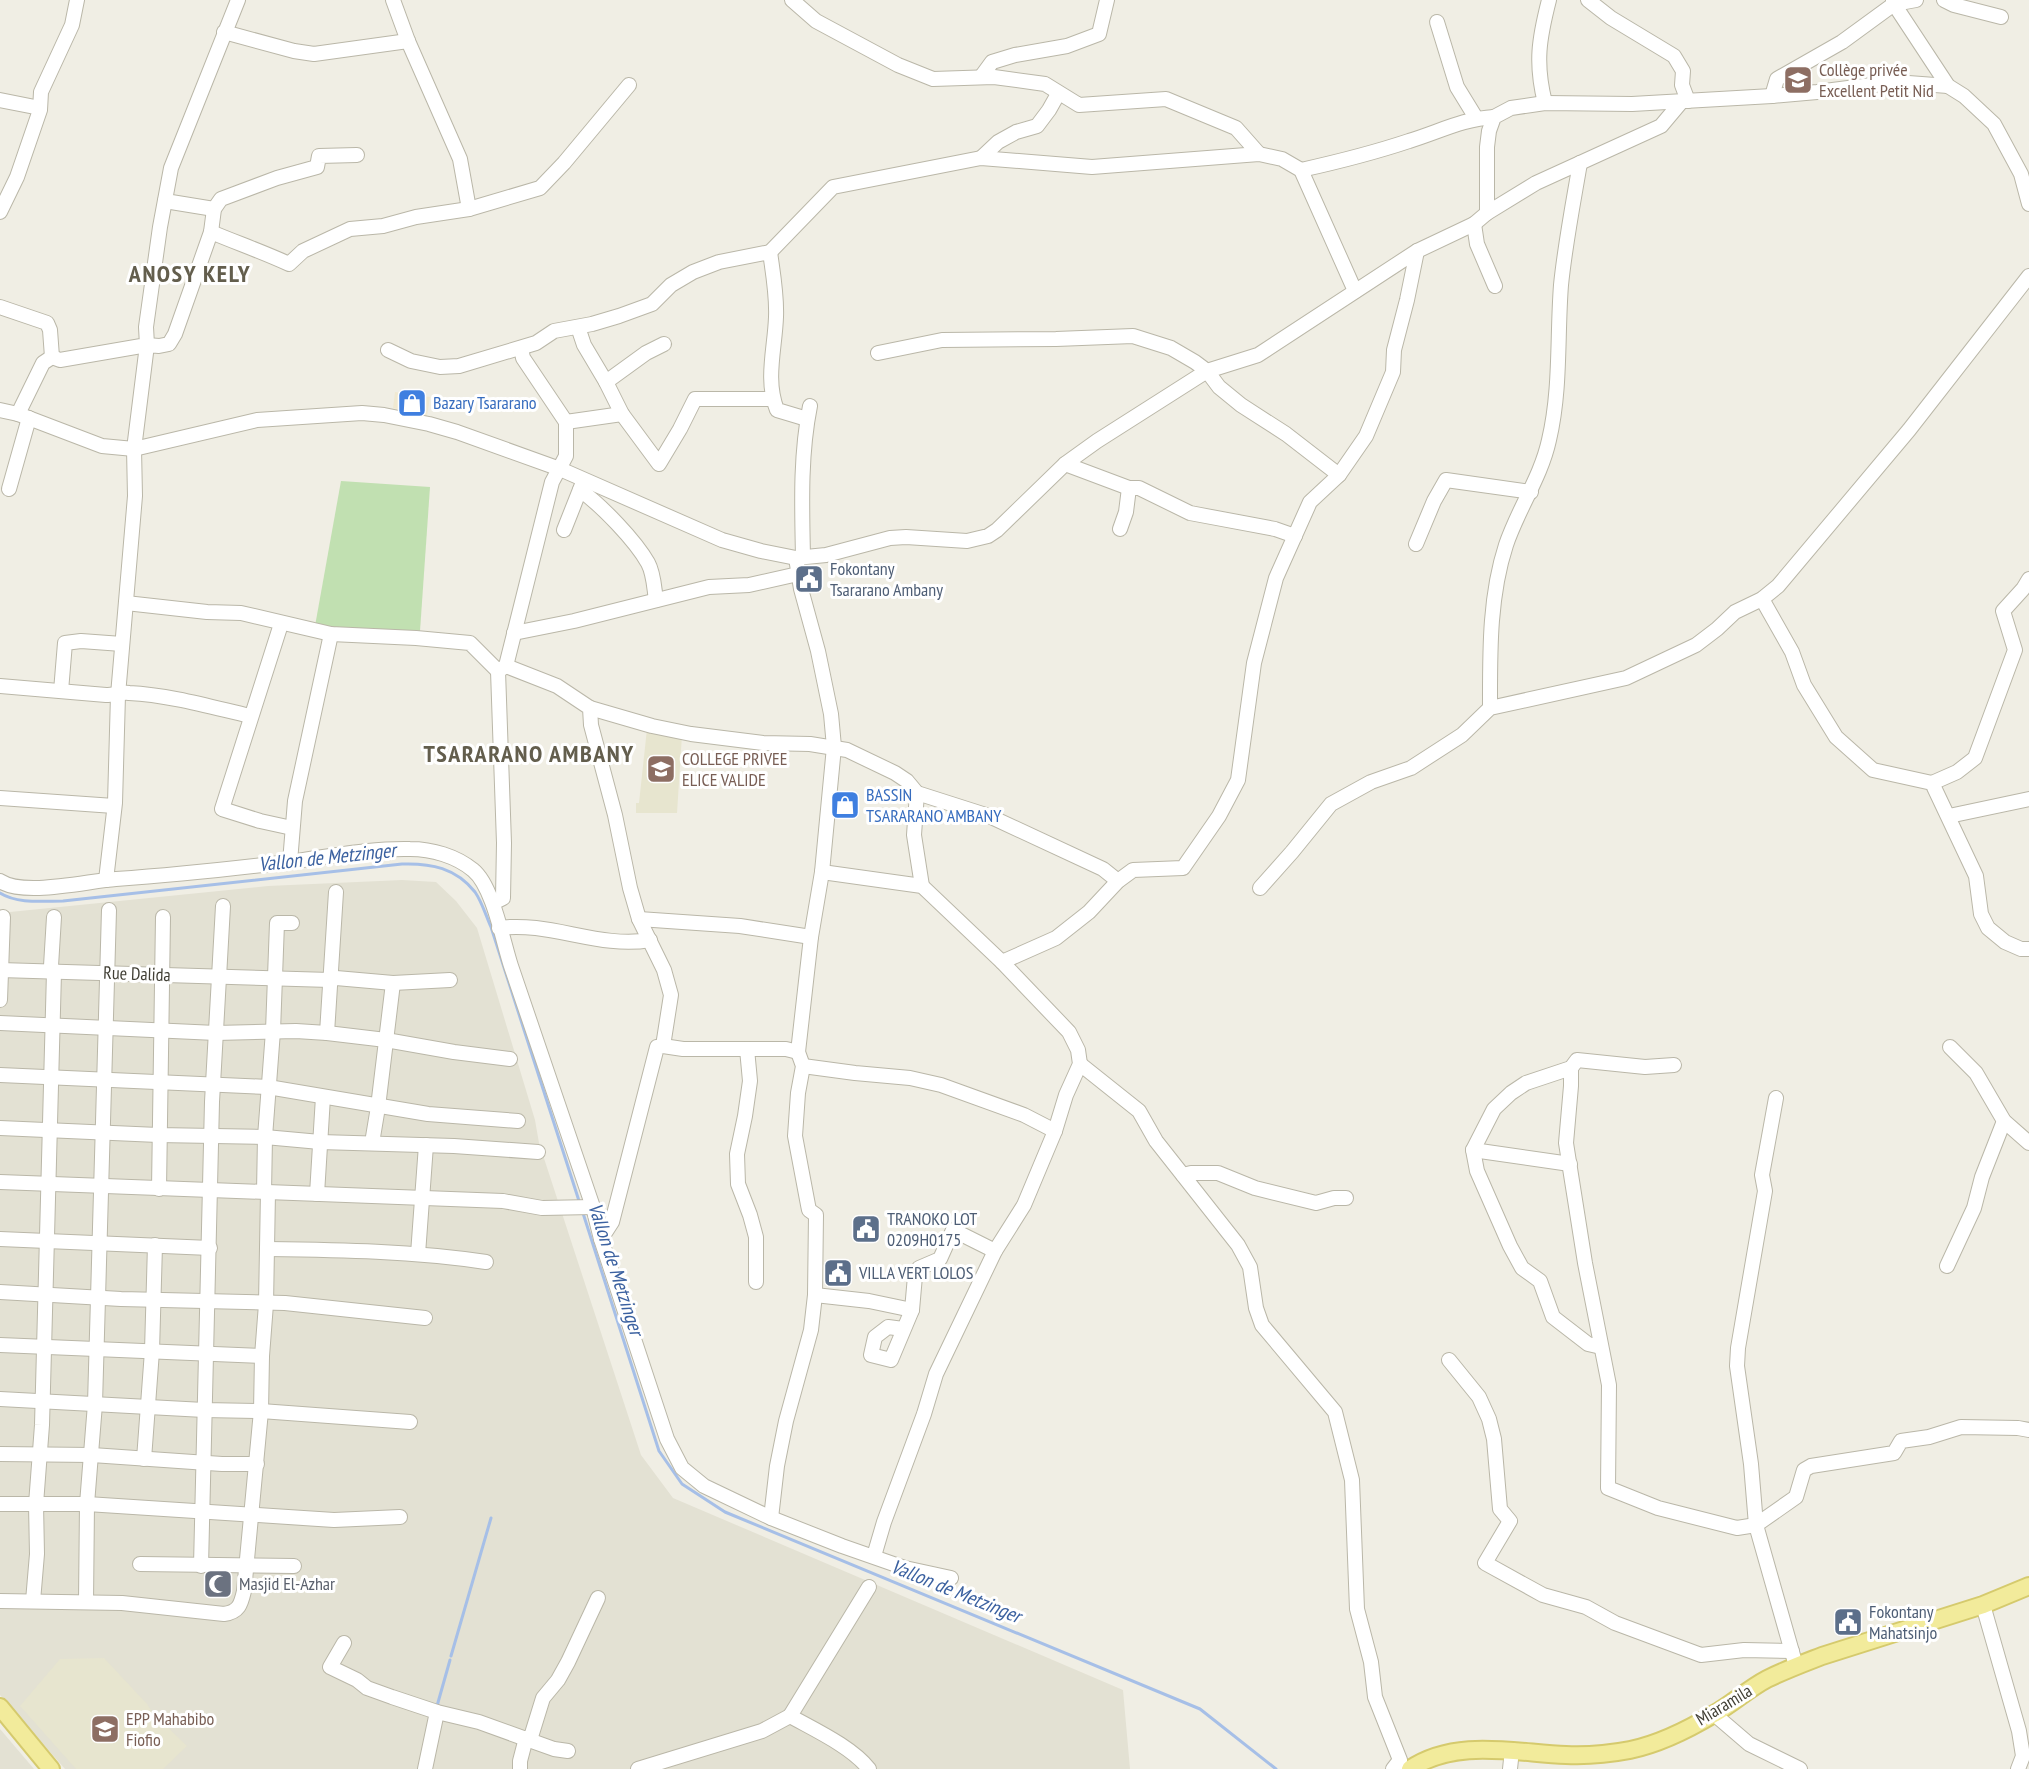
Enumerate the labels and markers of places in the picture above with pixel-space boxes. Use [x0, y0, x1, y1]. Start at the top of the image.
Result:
place label: Collège privée Excellent Petit Nid [1819, 58, 1934, 102]
school or university icon: Collège privée Excellent Petit Nid [1782, 64, 1814, 96]
shop icon: Bazary Tsararano [396, 387, 428, 419]
place label: Bazary Tsararano [433, 391, 537, 414]
place label: Fokontany Tsararano Ambany [830, 557, 943, 601]
public building icon: Fokontany Tsararano Ambany [793, 563, 825, 595]
place label: COLLEGE PRIVEE ELICE VALIDE [682, 747, 788, 791]
school or university icon: COLLEGE PRIVEE ELICE VALIDE [645, 753, 677, 785]
place label: BASSIN TSARARANO AMBANY [866, 783, 1002, 827]
shop icon: BASSIN TSARARANO AMBANY [829, 789, 861, 821]
place label: TRANOKO LOT 0209H0175 [887, 1207, 977, 1251]
public building icon: TRANOKO LOT 0209H0175 [850, 1213, 882, 1245]
public building icon: VILLA VERT LOLOS [822, 1257, 854, 1289]
place label: VILLA VERT LOLOS [858, 1261, 974, 1284]
mosque icon: Masjid El-Azhar [202, 1568, 234, 1600]
place label: Masjid El-Azhar [239, 1572, 335, 1595]
place label: Fokontany Mahatsinjo [1869, 1600, 1937, 1644]
public building icon: Fokontany Mahatsinjo [1832, 1606, 1864, 1638]
place label: EPP Mahabibo Fiofio [126, 1707, 215, 1751]
school or university icon: EPP Mahabibo Fiofio [89, 1713, 121, 1745]

